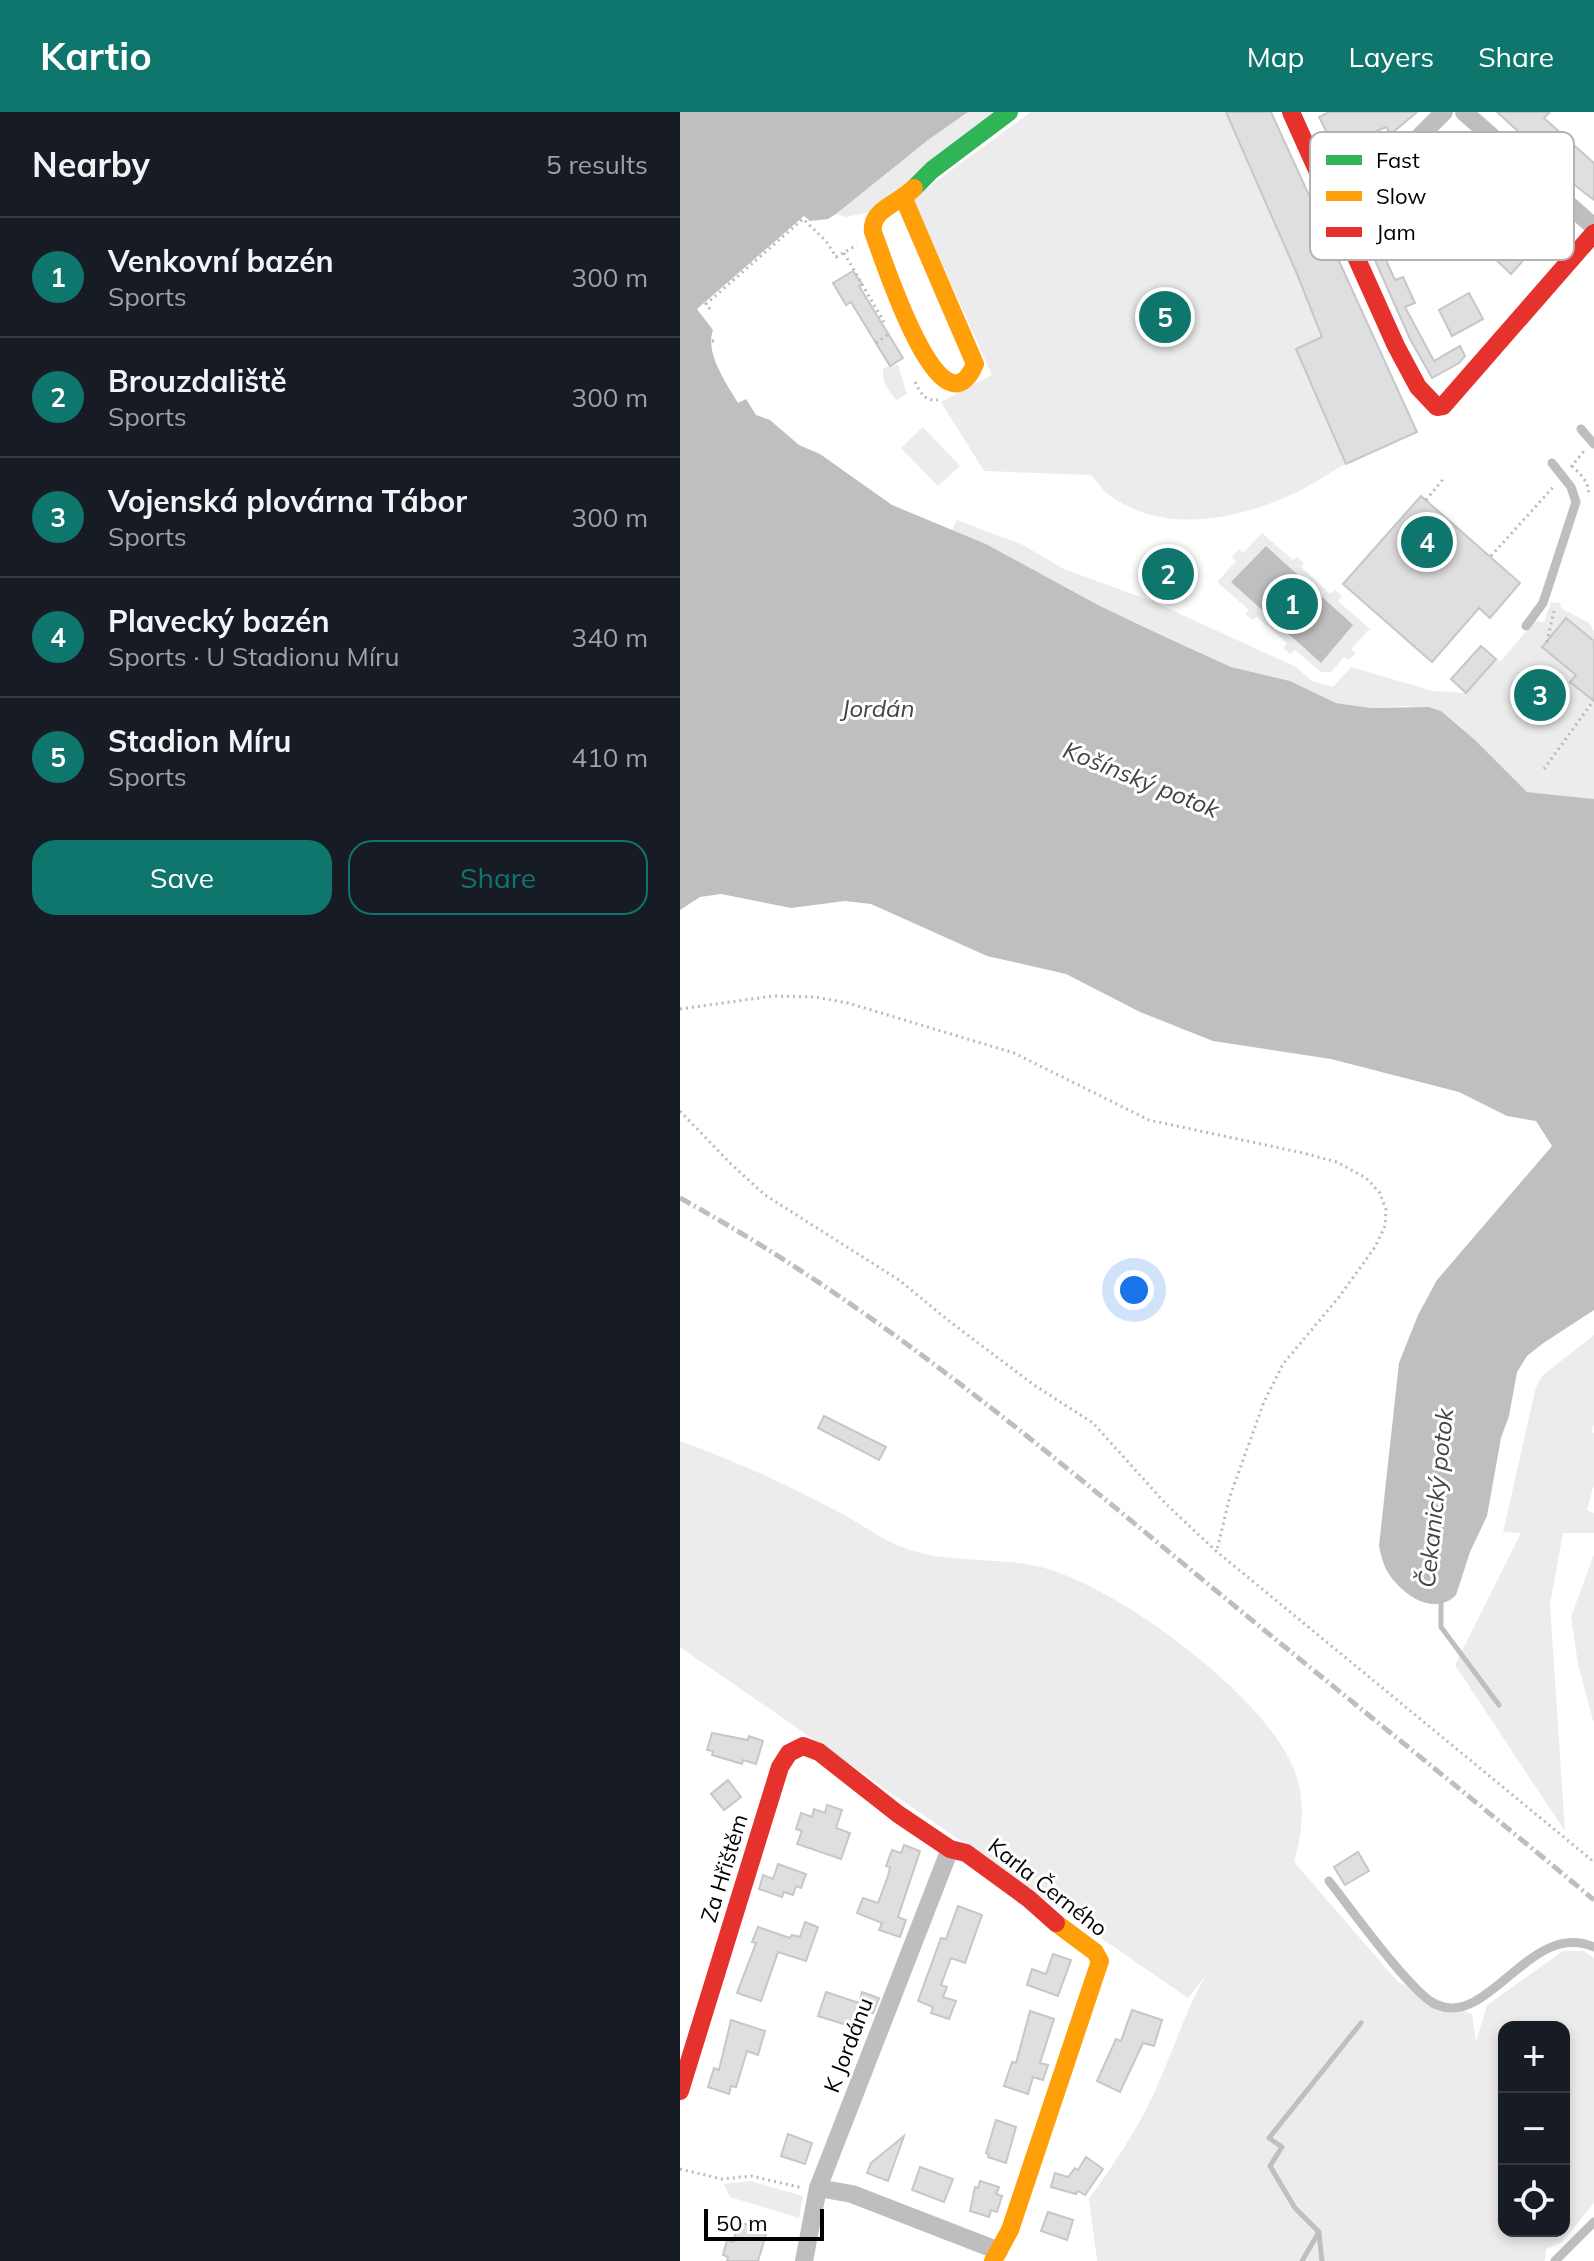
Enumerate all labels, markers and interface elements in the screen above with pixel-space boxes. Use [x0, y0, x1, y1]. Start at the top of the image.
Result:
text: Kartio [40, 32, 152, 80]
text: Map [1247, 39, 1304, 74]
text: Layers [1348, 39, 1434, 74]
text: Share [1478, 39, 1554, 74]
legend [1310, 132, 1574, 260]
text: Nearby [32, 143, 150, 186]
text: Fast [1376, 146, 1420, 174]
text: 5 results [546, 148, 648, 181]
text: Slow [1376, 182, 1426, 210]
text: Jam [1376, 218, 1416, 246]
text: Venkovní bazén [108, 242, 334, 280]
text: 1 [50, 261, 66, 294]
text: 300 m [572, 261, 648, 294]
text: Sports [108, 280, 187, 313]
pin: 5 [1139, 287, 1191, 347]
text: Brouzdaliště [108, 362, 287, 400]
text: 2 [50, 381, 66, 414]
text: 300 m [572, 381, 648, 414]
text: Sports [108, 400, 187, 433]
text: Vojenská plovárna Tábor [108, 482, 467, 520]
text: 3 [50, 501, 66, 534]
text: 300 m [572, 501, 648, 534]
pin: 4 [1401, 512, 1453, 572]
text: Sports [108, 520, 187, 553]
pin: 2 [1142, 544, 1194, 604]
pin: 1 [1266, 574, 1318, 634]
text: Plavecký bazén [108, 602, 330, 640]
text: 4 [50, 621, 66, 654]
text: 340 m [572, 621, 648, 654]
text: Sports · U Stadionu Míru [108, 640, 400, 673]
pin: 3 [1514, 665, 1566, 725]
water label: Jordán [839, 693, 915, 723]
text: Stadion Míru [108, 722, 291, 760]
water label: Košínský potok [1059, 734, 1224, 824]
text: 5 [50, 741, 66, 774]
text: 410 m [572, 741, 648, 774]
text: Sports [108, 760, 187, 793]
button: Save [32, 840, 332, 915]
button: Share [348, 840, 648, 915]
your location [1114, 1270, 1154, 1310]
water label: Čekanický potok [1411, 1406, 1459, 1589]
street label: Za Hřištěm [694, 1811, 754, 1925]
street label: Karla Černého [983, 1832, 1113, 1942]
street label: K Jordánu [817, 1994, 879, 2096]
map controls [1498, 2021, 1570, 2237]
button: + [1498, 2021, 1570, 2093]
button: − [1498, 2093, 1570, 2165]
button: locate [1498, 2165, 1570, 2237]
scale bar [704, 2205, 824, 2241]
text: 50 m [716, 2209, 767, 2237]

